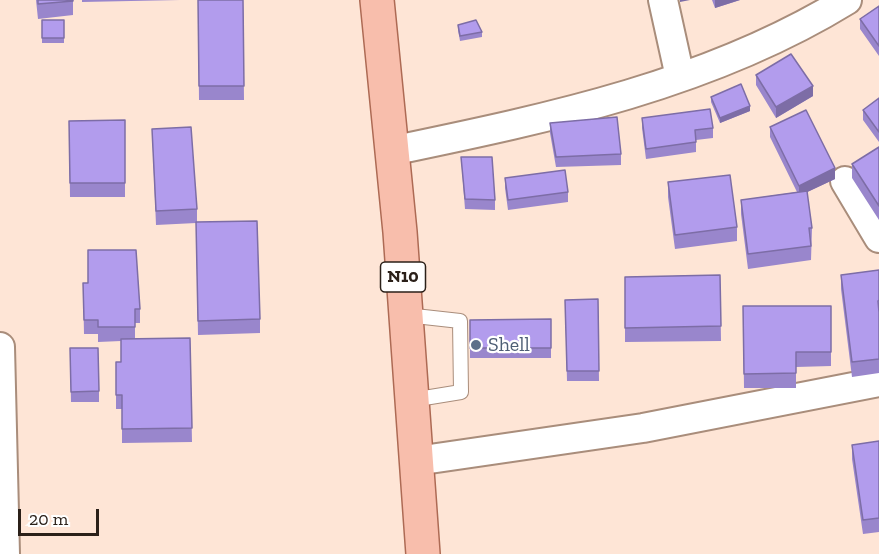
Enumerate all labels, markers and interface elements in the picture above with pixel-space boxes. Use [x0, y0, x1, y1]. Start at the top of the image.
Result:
road number: N10 [380, 262, 426, 292]
place label: Shell [488, 333, 530, 357]
marker: Shell [469, 338, 483, 352]
scale bar [21, 497, 102, 535]
text: 20 m [29, 508, 68, 530]

